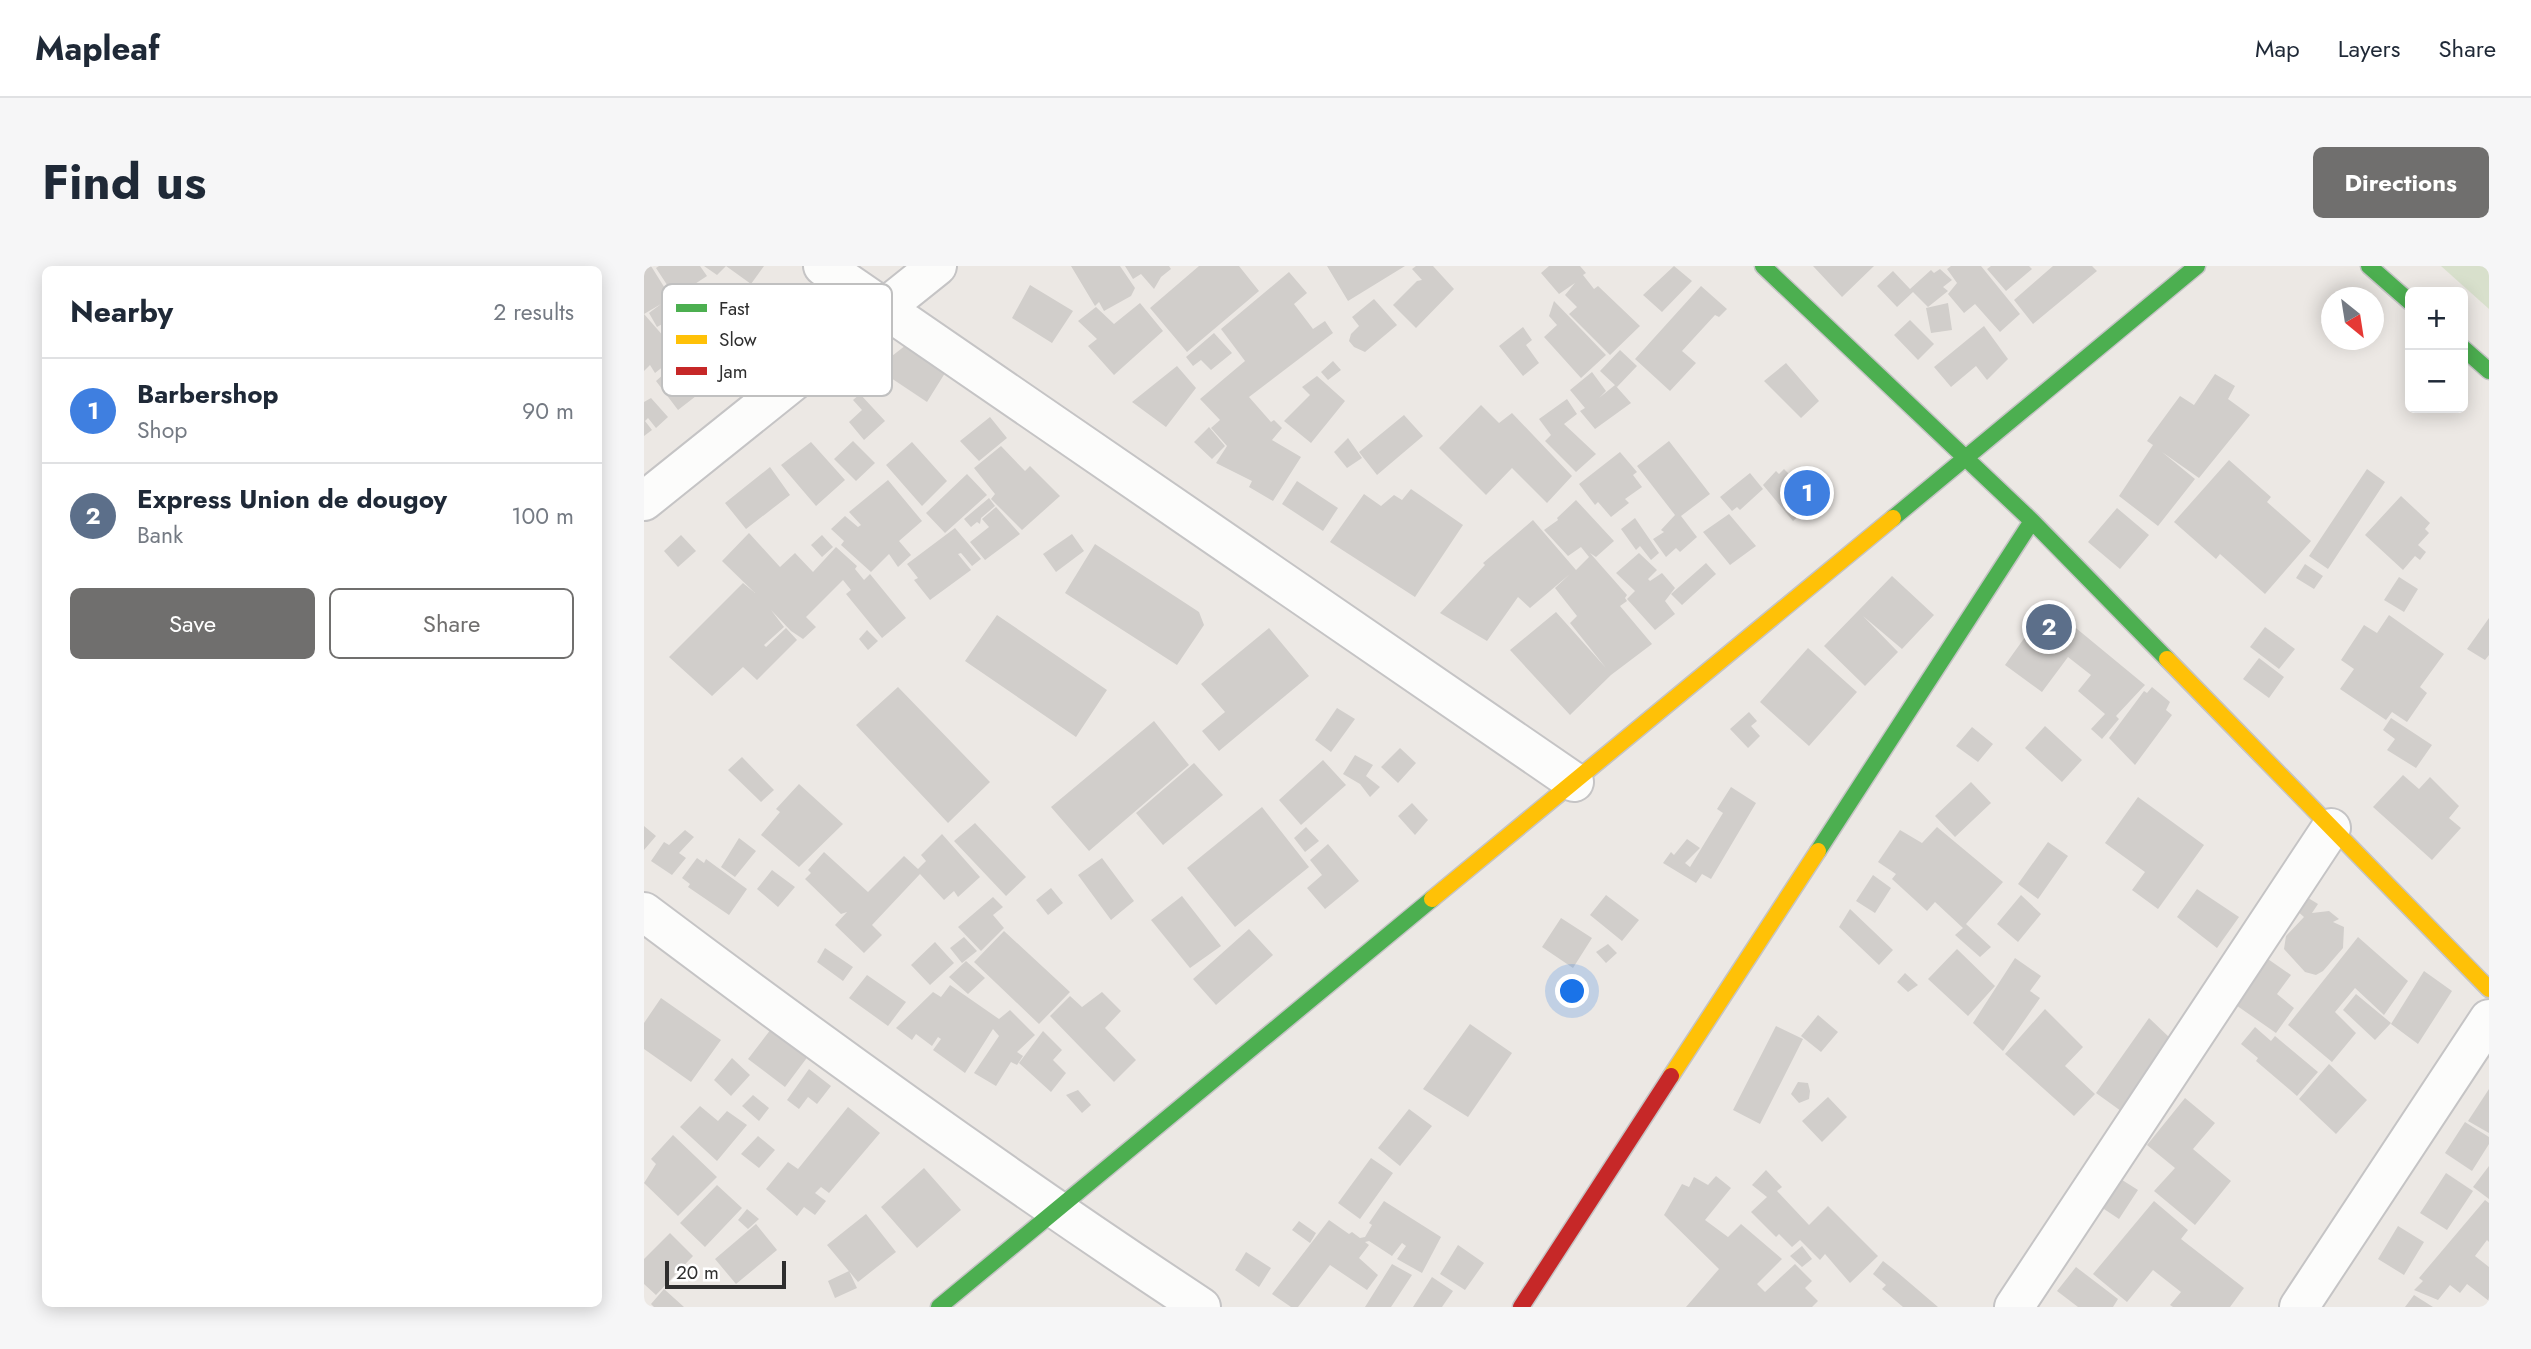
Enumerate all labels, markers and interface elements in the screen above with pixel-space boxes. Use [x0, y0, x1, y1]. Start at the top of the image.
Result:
text: Mapleaf [35, 25, 160, 72]
text: Map [2255, 31, 2300, 66]
text: Layers [2338, 31, 2400, 66]
text: Share [2438, 31, 2496, 66]
text: Find us [42, 147, 206, 217]
button: Directions [2313, 147, 2489, 218]
legend [662, 284, 892, 396]
north arrow [2321, 287, 2384, 350]
map controls [2405, 287, 2468, 413]
button: + [2405, 287, 2468, 350]
text: Nearby [70, 290, 173, 333]
text: 2 results [493, 295, 574, 329]
text: Fast [719, 295, 750, 322]
text: Slow [719, 326, 757, 353]
button: − [2405, 350, 2468, 413]
text: Jam [716, 358, 748, 385]
text: Barbershop [137, 375, 279, 413]
text: 1 [87, 394, 99, 428]
text: 90 m [522, 394, 574, 428]
text: Shop [137, 413, 187, 447]
pin: 1 [1784, 467, 1830, 519]
text: Express Union de dougoy [137, 480, 447, 518]
text: 2 [85, 499, 101, 533]
text: 100 m [511, 499, 574, 533]
text: Bank [137, 518, 183, 552]
button: Save [70, 588, 315, 659]
button: Share [329, 588, 574, 659]
pin: 2 [2026, 601, 2072, 653]
your location [1555, 974, 1589, 1008]
scale bar [665, 1258, 786, 1290]
text: 20 m [676, 1259, 719, 1286]

